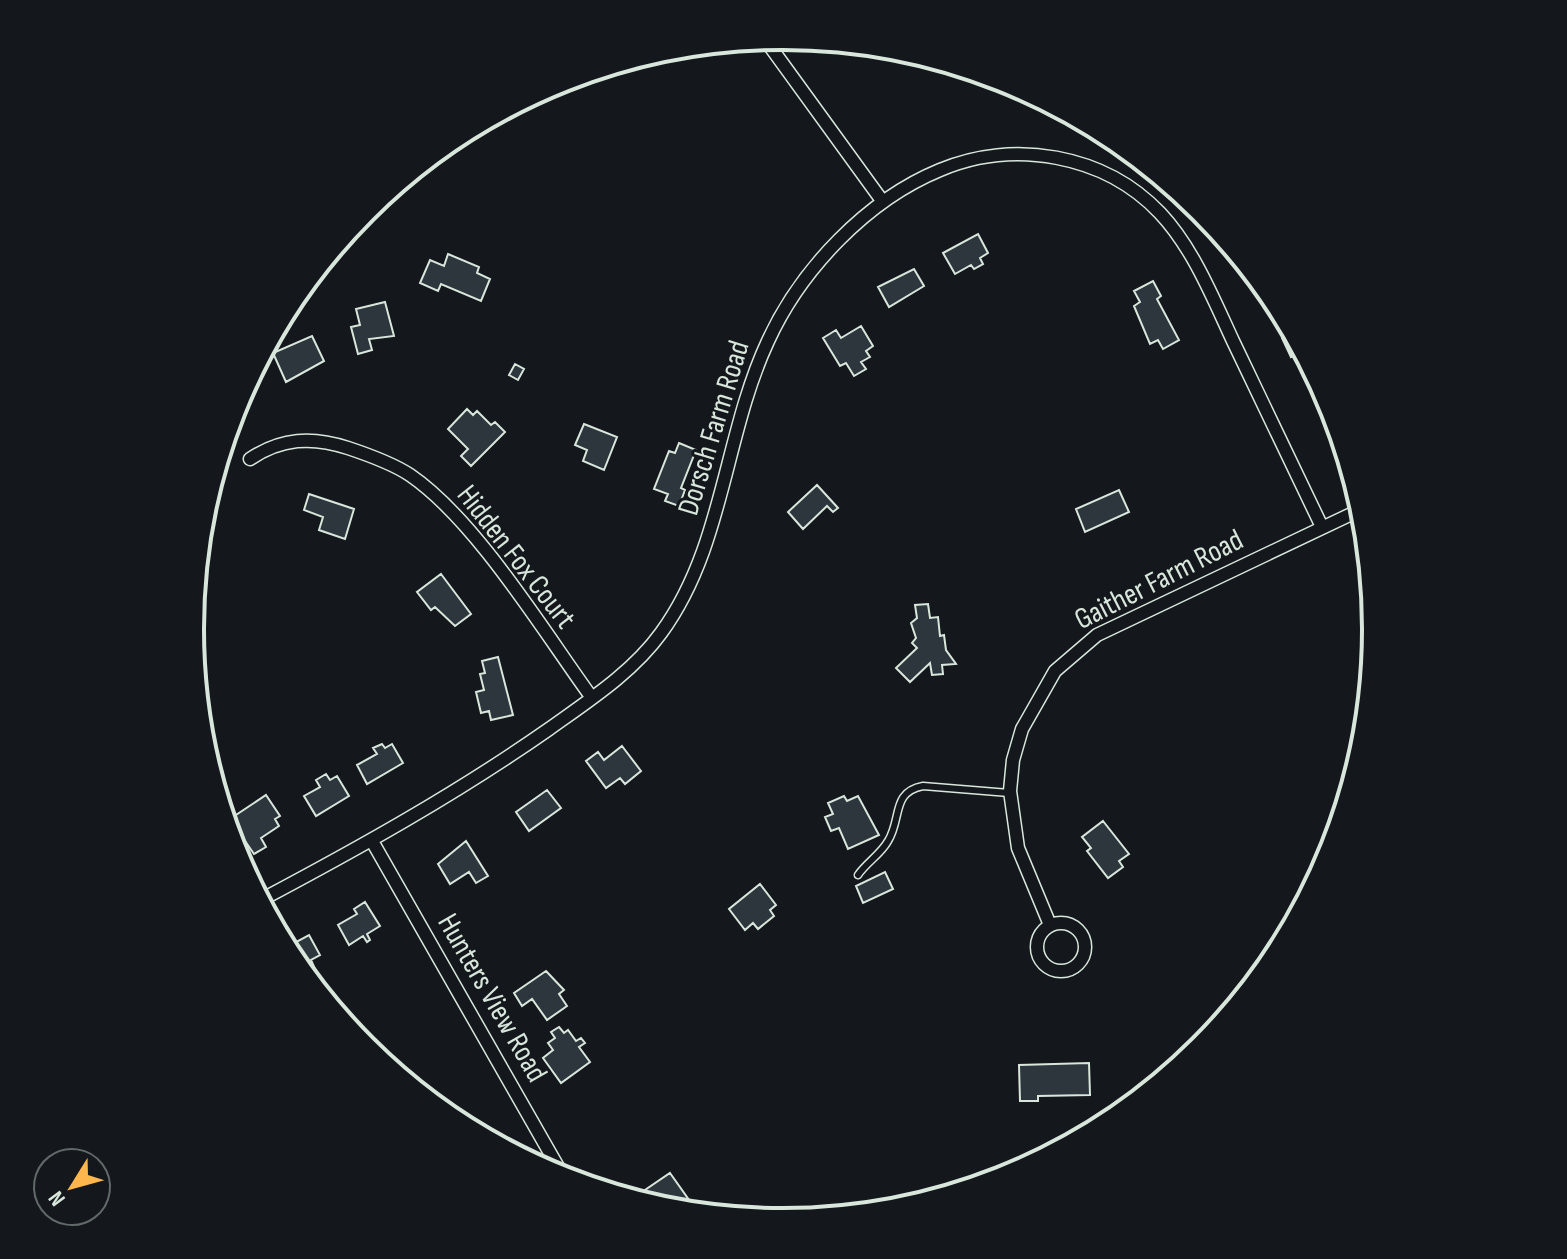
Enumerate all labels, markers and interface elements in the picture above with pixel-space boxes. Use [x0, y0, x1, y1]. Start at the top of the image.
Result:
street label: Dorsch Farm Road [670, 336, 758, 520]
street label: Hidden Fox Court [449, 478, 583, 636]
street label: Gaither Farm Road [1069, 522, 1249, 638]
street label: Hunters View Road [429, 908, 555, 1088]
north arrow [32, 1147, 112, 1227]
text: N [43, 1185, 72, 1211]

